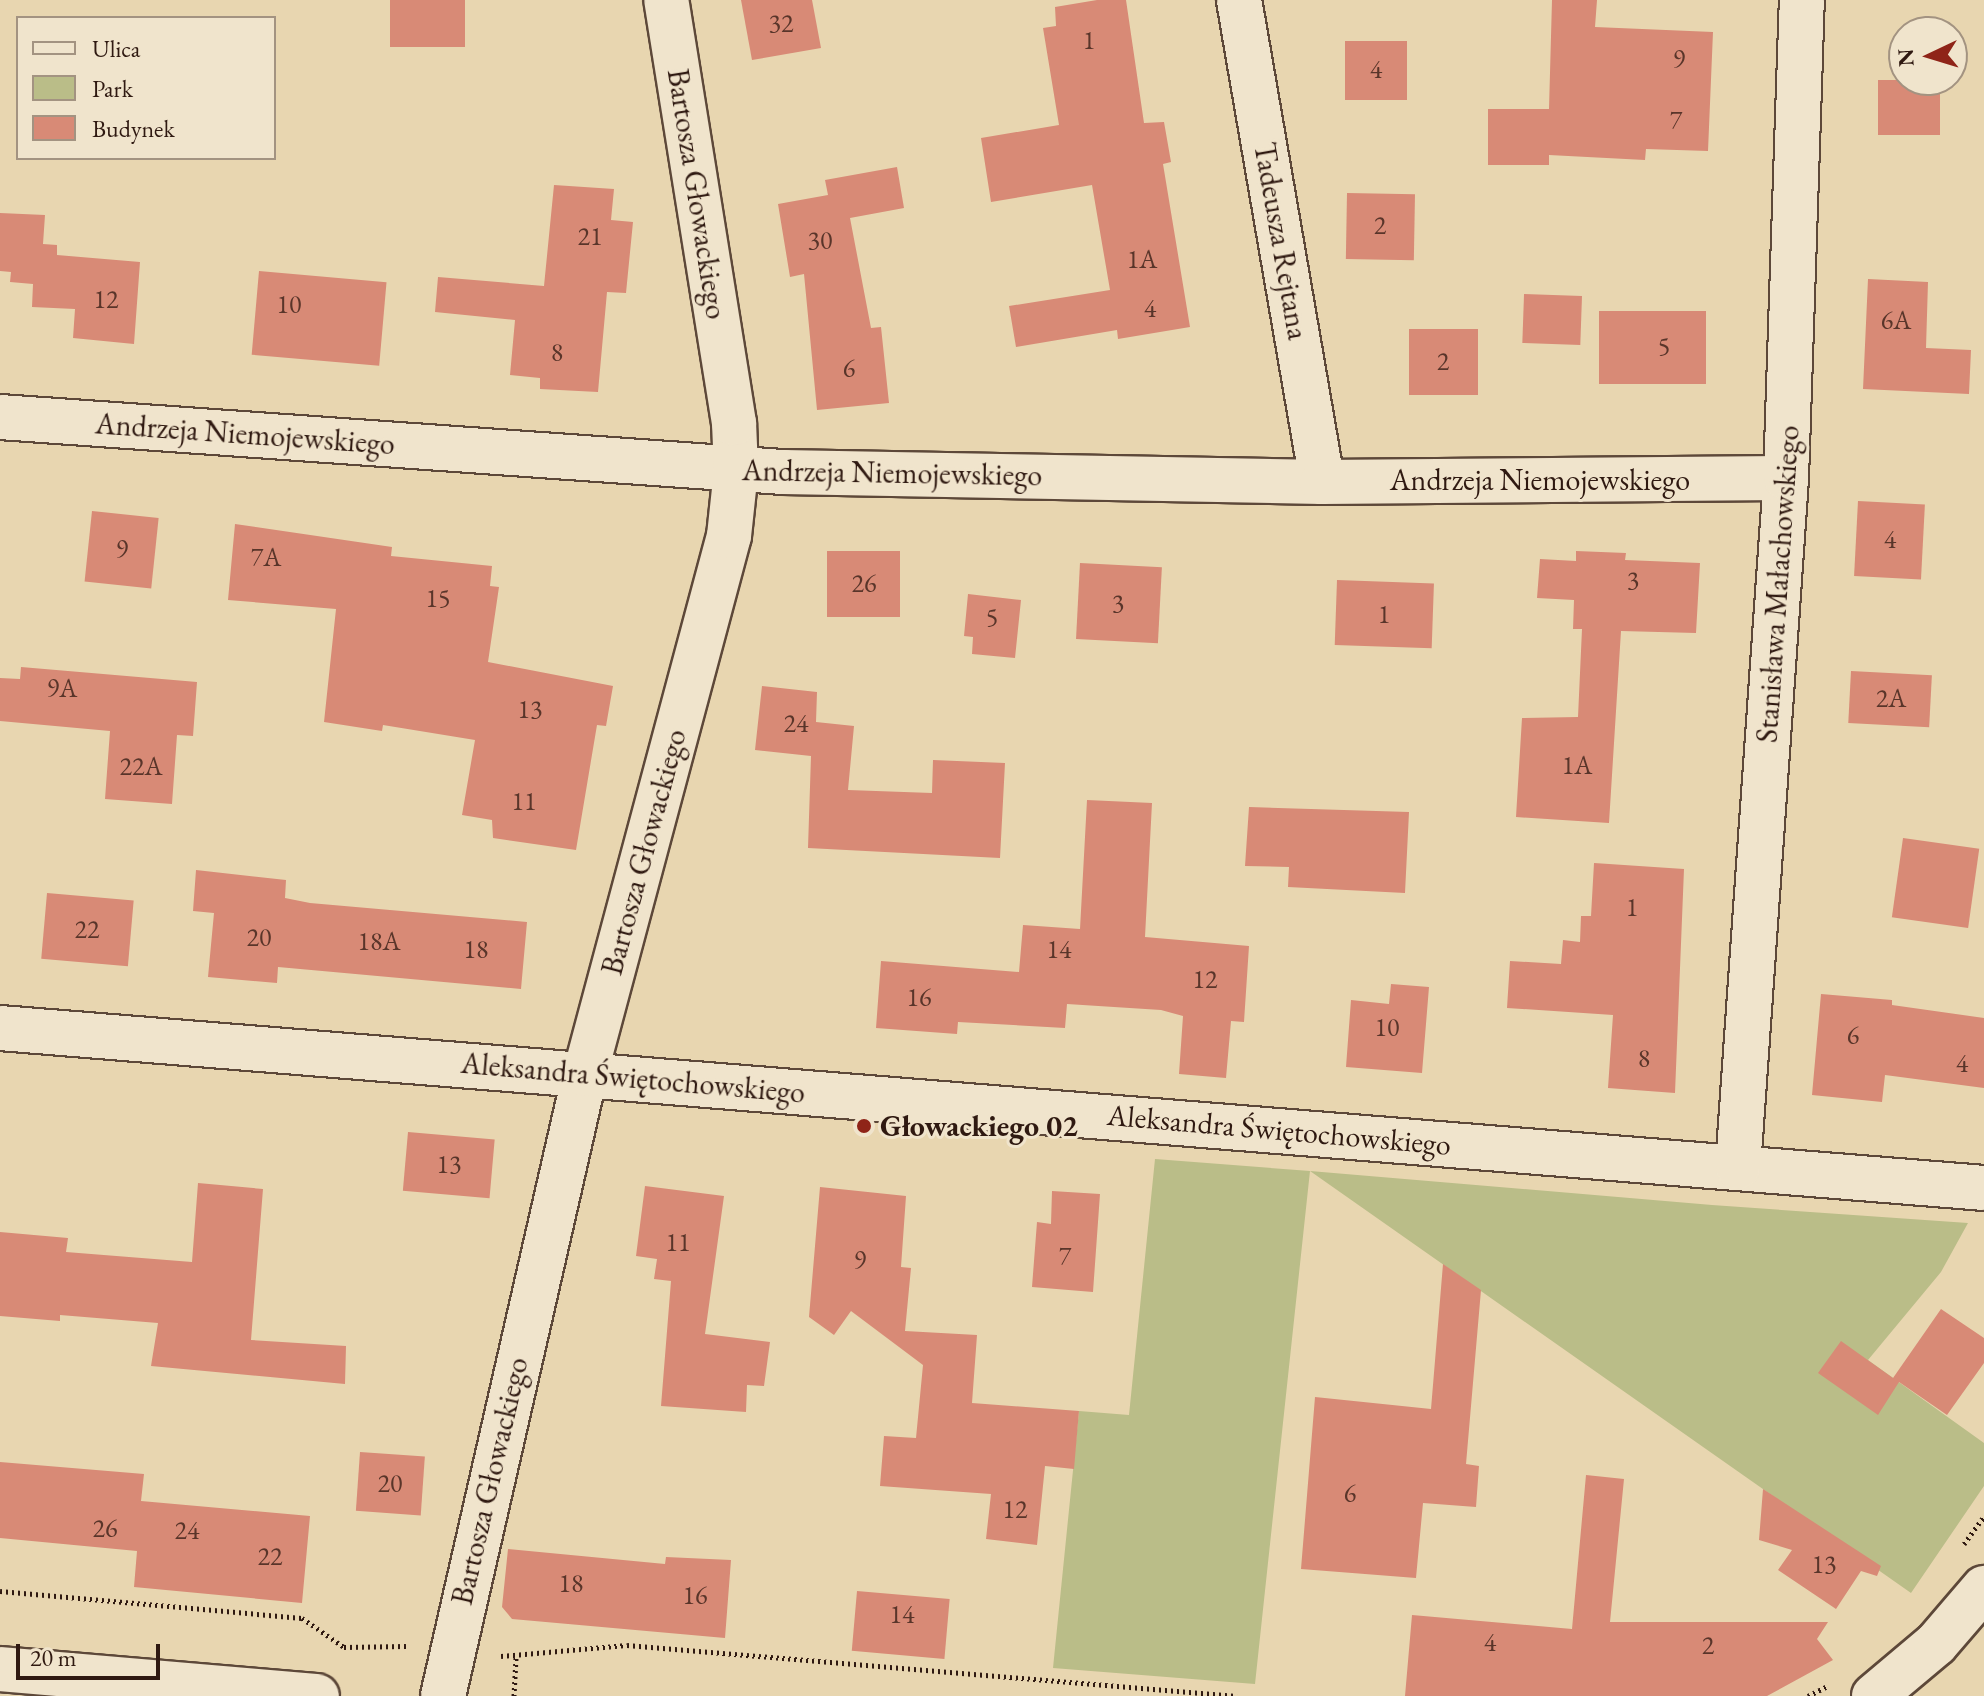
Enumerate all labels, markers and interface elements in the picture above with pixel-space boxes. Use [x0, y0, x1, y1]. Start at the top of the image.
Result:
house number: 32 [769, 8, 793, 40]
legend [16, 16, 276, 160]
north arrow [1888, 16, 1968, 96]
house number: 1 [1083, 25, 1095, 57]
text: Ulica [92, 33, 140, 64]
house number: 9 [1673, 44, 1685, 76]
text: N [1890, 48, 1921, 67]
house number: 4 [1370, 54, 1382, 86]
street label: Bartosza Głowackiego [659, 66, 735, 322]
text: Park [92, 73, 133, 104]
house number: 7 [1670, 105, 1682, 137]
text: Budynek [92, 113, 175, 144]
street label: Tadeusza Rejtana [1246, 140, 1316, 342]
house number: 2 [1374, 210, 1386, 242]
house number: 21 [578, 221, 602, 253]
house number: 30 [808, 225, 832, 257]
house number: 1A [1127, 244, 1157, 276]
house number: 12 [94, 284, 118, 316]
house number: 10 [277, 289, 301, 321]
house number: 4 [1144, 293, 1156, 325]
house number: 6A [1881, 305, 1911, 337]
house number: 5 [1658, 331, 1670, 363]
house number: 8 [551, 337, 563, 369]
house number: 2 [1437, 346, 1449, 378]
house number: 6 [843, 353, 855, 385]
street label: Andrzeja Niemojewskiego [94, 406, 396, 462]
street label: Stanisława Małachowskiego [1749, 424, 1807, 744]
street label: Andrzeja Niemojewskiego [742, 452, 1042, 494]
street label: Andrzeja Niemojewskiego [1390, 462, 1690, 498]
house number: 4 [1884, 524, 1896, 556]
house number: 9 [116, 534, 128, 566]
house number: 7A [251, 542, 281, 574]
house number: 3 [1627, 565, 1639, 597]
house number: 26 [852, 568, 876, 600]
house number: 15 [426, 583, 450, 615]
house number: 3 [1112, 588, 1124, 620]
house number: 1 [1378, 599, 1390, 631]
house number: 5 [986, 602, 998, 634]
house number: 9A [47, 673, 77, 705]
house number: 2A [1876, 683, 1906, 715]
house number: 13 [518, 694, 542, 726]
house number: 24 [784, 708, 808, 740]
street label: Bartosza Głowackiego [594, 725, 694, 979]
house number: 1A [1562, 750, 1592, 782]
house number: 22A [120, 751, 162, 783]
house number: 11 [512, 786, 536, 818]
house number: 1 [1626, 892, 1638, 924]
house number: 22 [75, 914, 99, 946]
house number: 20 [247, 922, 271, 954]
house number: 18A [358, 926, 400, 958]
house number: 18 [464, 934, 488, 966]
house number: 14 [1047, 934, 1071, 966]
house number: 12 [1193, 964, 1217, 996]
house number: 16 [907, 982, 931, 1014]
house number: 10 [1375, 1012, 1399, 1044]
house number: 6 [1847, 1020, 1859, 1052]
house number: 8 [1638, 1043, 1650, 1075]
street label: Aleksandra Świętochowskiego [459, 1045, 807, 1111]
house number: 4 [1956, 1048, 1968, 1080]
street label: Aleksandra Świętochowskiego [1105, 1097, 1453, 1163]
place label: Głowackiego 02 [880, 1108, 1078, 1144]
marker: Głowackiego 02 [855, 1117, 873, 1135]
house number: 13 [437, 1149, 461, 1181]
house number: 11 [666, 1227, 690, 1259]
house number: 7 [1059, 1241, 1071, 1273]
house number: 9 [854, 1245, 866, 1277]
street label: Bartosza Głowackiego [444, 1354, 536, 1608]
house number: 20 [378, 1468, 402, 1500]
house number: 6 [1344, 1478, 1356, 1510]
house number: 12 [1003, 1494, 1027, 1526]
house number: 26 [93, 1513, 117, 1545]
house number: 24 [175, 1515, 199, 1547]
house number: 22 [258, 1541, 282, 1573]
house number: 13 [1812, 1549, 1836, 1581]
house number: 18 [559, 1568, 583, 1600]
house number: 16 [683, 1580, 707, 1612]
house number: 14 [890, 1599, 914, 1631]
house number: 4 [1484, 1627, 1496, 1659]
scale bar [20, 1628, 164, 1678]
house number: 2 [1702, 1630, 1714, 1662]
text: 20 m [30, 1642, 77, 1673]

